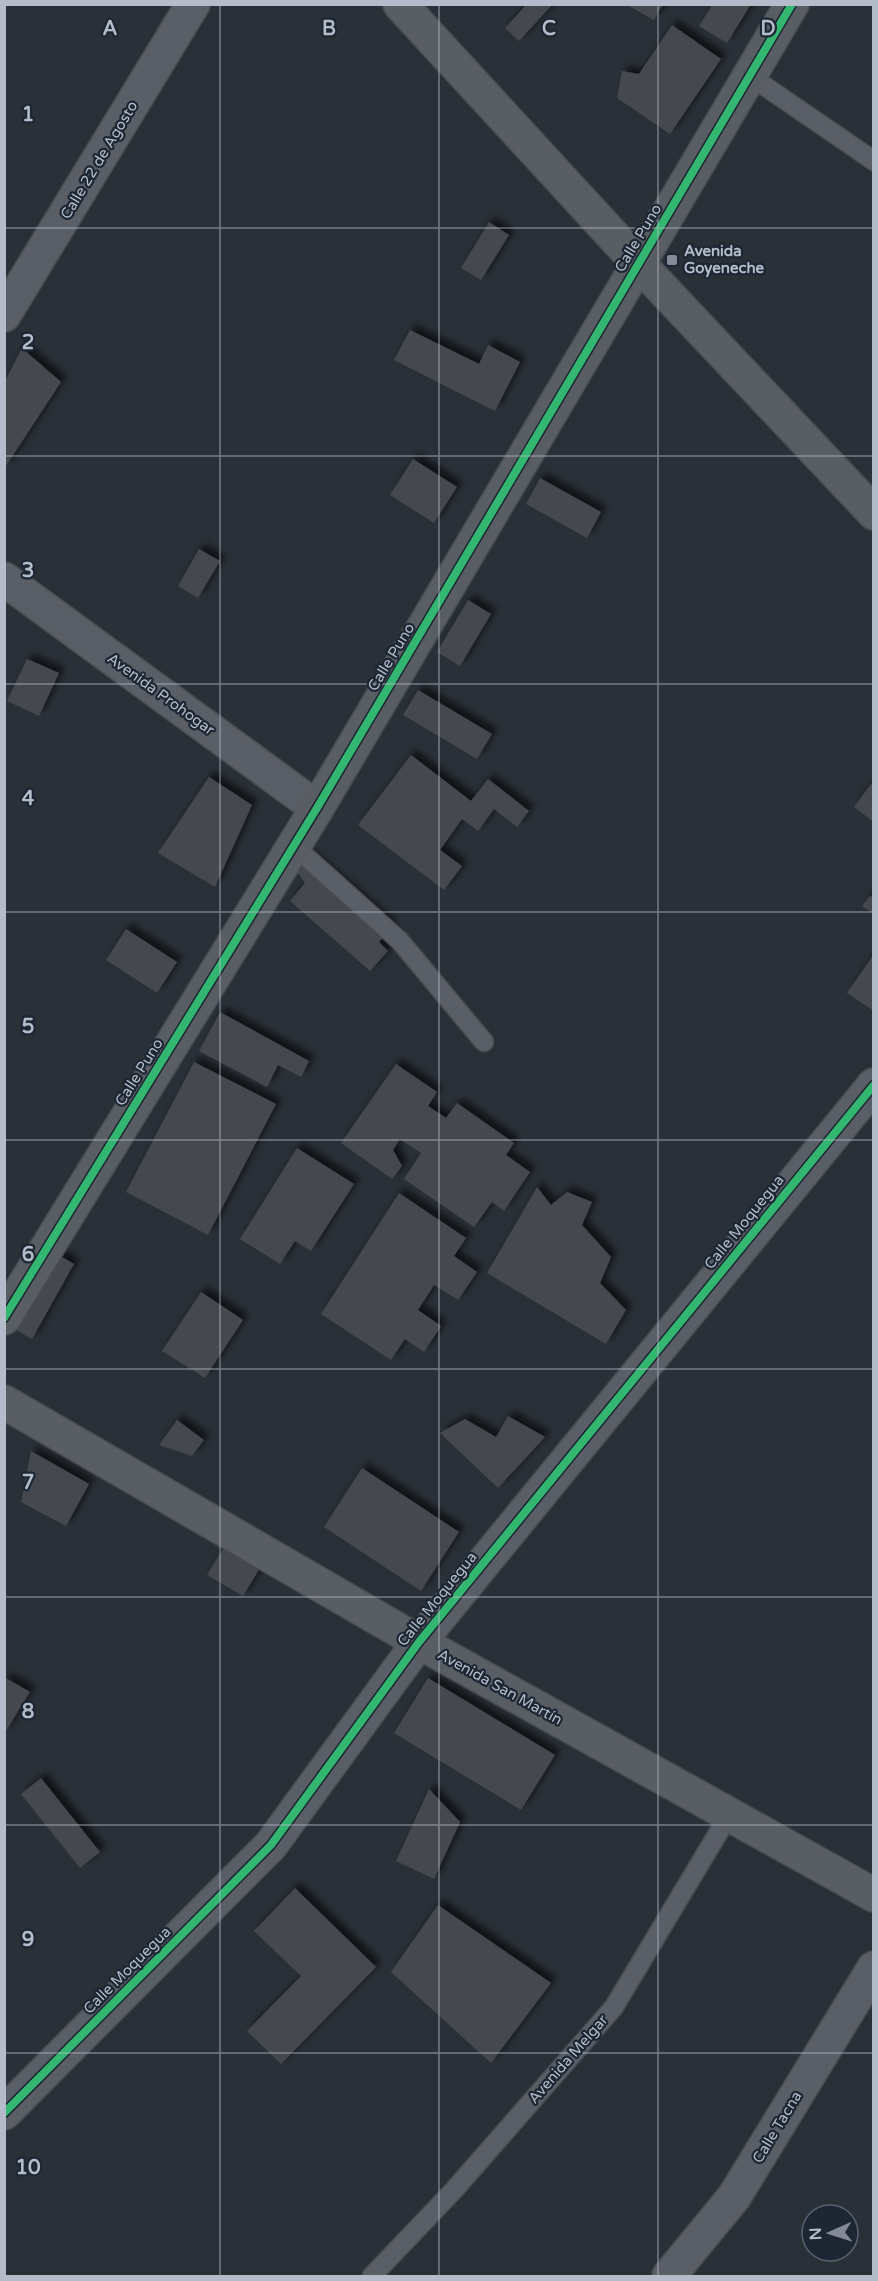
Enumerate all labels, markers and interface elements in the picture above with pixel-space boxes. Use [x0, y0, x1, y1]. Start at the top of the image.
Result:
text: A [103, 17, 118, 41]
text: B [322, 17, 336, 41]
text: C [542, 17, 556, 41]
text: D [760, 17, 776, 41]
street label: Calle 22 de Agosto [57, 98, 141, 222]
text: 1 [22, 103, 34, 127]
street label: Calle Puno [611, 201, 665, 275]
place label: Avenida Goyeneche [684, 242, 765, 278]
marker: Avenida Goyeneche [665, 253, 679, 267]
text: 2 [22, 331, 34, 355]
text: 3 [22, 559, 34, 583]
street label: Calle Puno [364, 620, 418, 694]
street label: Avenida Prohogar [104, 649, 218, 739]
text: 4 [22, 787, 35, 811]
text: 5 [22, 1015, 34, 1039]
street label: Calle Puno [111, 1035, 167, 1109]
street label: Calle Moquegua [700, 1171, 788, 1273]
text: 6 [22, 1243, 34, 1267]
text: 7 [22, 1471, 34, 1495]
street label: Calle Moquegua [393, 1548, 481, 1650]
street label: Avenida San Martín [435, 1645, 565, 1729]
text: 8 [22, 1700, 34, 1724]
street label: Calle Moquegua [80, 1923, 174, 2017]
text: 9 [22, 1928, 34, 1952]
street label: Avenida Melgar [525, 2011, 612, 2107]
street label: Calle Tacna [749, 2088, 805, 2166]
text: 10 [15, 2156, 41, 2180]
north arrow [800, 2203, 860, 2263]
text: N [806, 2227, 826, 2241]

